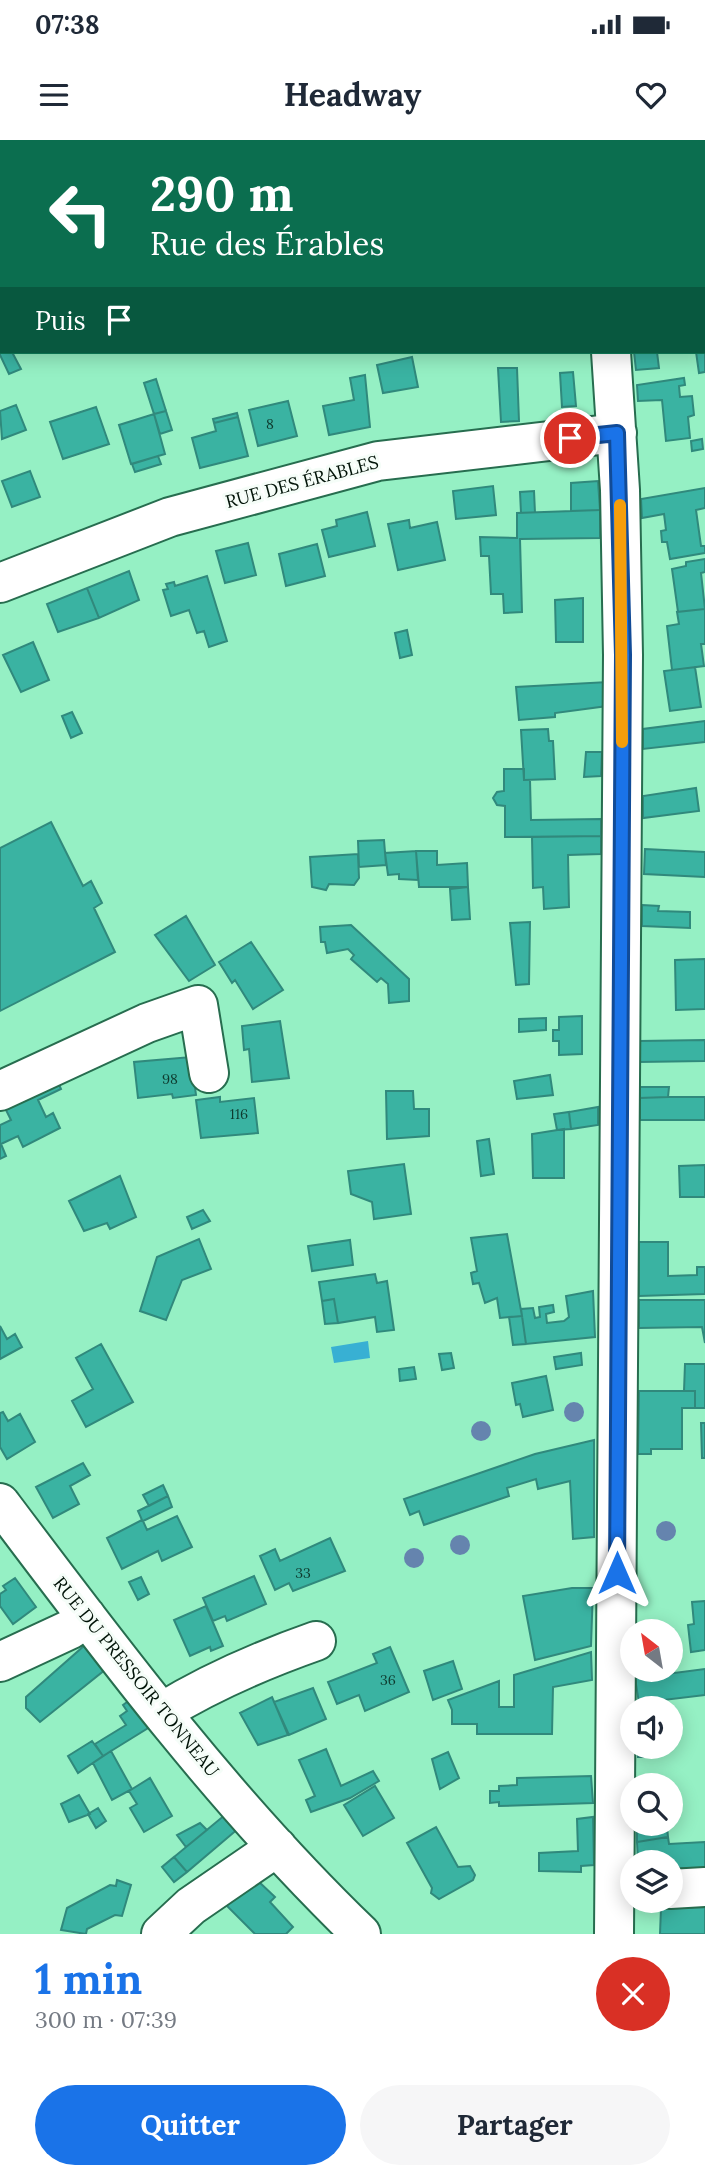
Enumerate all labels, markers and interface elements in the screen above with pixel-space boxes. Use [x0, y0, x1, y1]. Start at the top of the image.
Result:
text: 07:38 [35, 8, 100, 41]
text: Headway [284, 74, 421, 115]
icon: menu [35, 76, 73, 114]
icon: heart [632, 76, 670, 114]
text: 290 m [150, 162, 293, 224]
icon: left [35, 168, 126, 259]
text: Rue des Érables [150, 223, 384, 264]
icon: arrive [100, 301, 138, 339]
text: Puis [35, 304, 86, 337]
pin [540, 408, 600, 468]
house number: 8 [266, 415, 274, 433]
icon: arrive [551, 419, 589, 457]
street label: RUE DES ÉRABLES [223, 450, 381, 513]
house number: 98 [162, 1070, 178, 1088]
house number: 116 [230, 1105, 248, 1123]
position arrow [580, 1536, 654, 1610]
house number: 33 [295, 1564, 311, 1582]
street label: RUE DU PRESSOIR TONNEAU [48, 1572, 224, 1781]
north arrow [620, 1619, 682, 1682]
map controls [620, 1619, 683, 1913]
house number: 36 [380, 1671, 396, 1689]
button: sound [620, 1696, 683, 1759]
button: search [620, 1773, 683, 1836]
button: layers [620, 1850, 683, 1913]
text: 1 min [35, 1952, 142, 2006]
button: close [596, 1957, 670, 2031]
text: 300 m · 07:39 [35, 2005, 177, 2034]
button: Quitter [35, 2085, 346, 2165]
button: Partager [360, 2085, 670, 2165]

